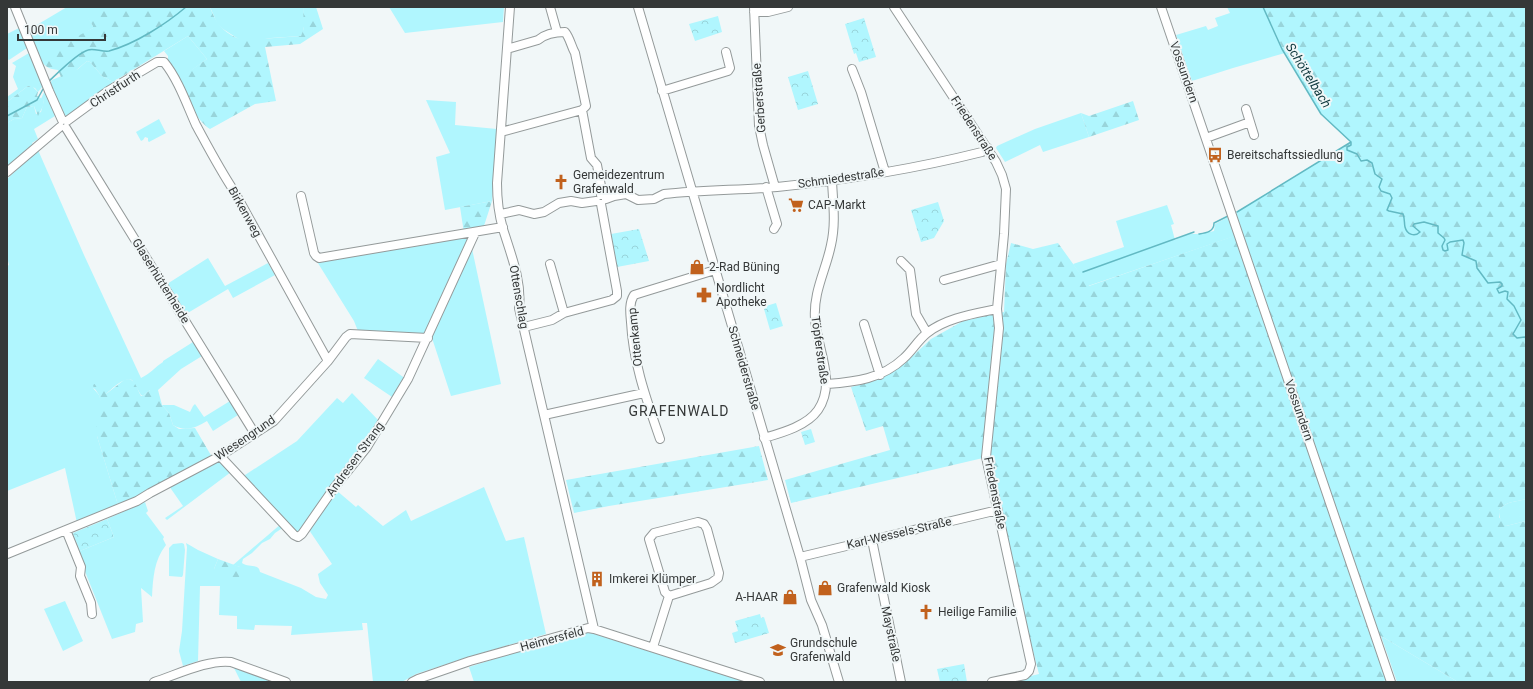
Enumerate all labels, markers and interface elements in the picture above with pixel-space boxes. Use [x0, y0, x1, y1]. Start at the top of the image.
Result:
scale bar [18, 16, 105, 42]
text: 100 m [24, 23, 58, 37]
street label: Vossundern [1167, 40, 1201, 104]
water label: Schöttelbach [1283, 40, 1334, 111]
street label: Gerberstraße [750, 63, 768, 133]
street label: Christfurth [87, 68, 143, 110]
street label: Friedenstraße [948, 93, 1000, 163]
bus stop icon: Bereitschaftssiedlung [1206, 146, 1224, 164]
place label: Bereitschaftssiedlung [1227, 148, 1343, 162]
street label: Schmiedestraße [797, 165, 885, 191]
place label: Gemeidezentrum Grafenwald [573, 168, 664, 196]
church icon: Gemeidezentrum Grafenwald [552, 173, 570, 191]
street label: Birkenweg [225, 184, 265, 240]
supermarket icon: CAP-Markt [787, 196, 805, 214]
place label: CAP-Markt [808, 198, 866, 212]
street label: Glaserhüttenheide [129, 236, 193, 326]
shop icon: 2-Rad Büning [688, 258, 706, 276]
place label: 2-Rad Büning [709, 260, 780, 274]
street label: Ottenschlag [507, 264, 531, 330]
place label: Nordlicht Apotheke [716, 281, 767, 309]
pharmacy icon: Nordlicht Apotheke [695, 286, 713, 304]
street label: Ottenkamp [625, 307, 645, 367]
street label: Töpferstraße [808, 315, 832, 385]
street label: Schneiderstraße [725, 324, 763, 412]
street label: Vossundern [1282, 378, 1316, 442]
district label: GRAFENWALD [629, 403, 729, 419]
street label: Wiesengrund [212, 413, 278, 463]
street label: Andresen Strang [323, 419, 387, 499]
street label: Friedenstraße [981, 456, 1009, 530]
street label: Karl-Wessels-Straße [845, 514, 953, 552]
building icon: Imkerei Klümper [588, 570, 606, 588]
place label: Imkerei Klümper [609, 572, 696, 586]
shop icon: Grafenwald Kiosk [816, 579, 834, 597]
place label: Grafenwald Kiosk [837, 581, 931, 595]
shop icon: A-HAAR [781, 588, 799, 606]
place label: A-HAAR [735, 590, 779, 604]
church icon: Heilige Familie [917, 603, 935, 621]
street label: Maystraße [878, 605, 904, 663]
place label: Heilige Familie [938, 605, 1016, 619]
street label: Heimersfeld [519, 624, 585, 654]
place label: Grundschule Grafenwald [790, 636, 857, 664]
school or university icon: Grundschule Grafenwald [769, 641, 787, 659]

